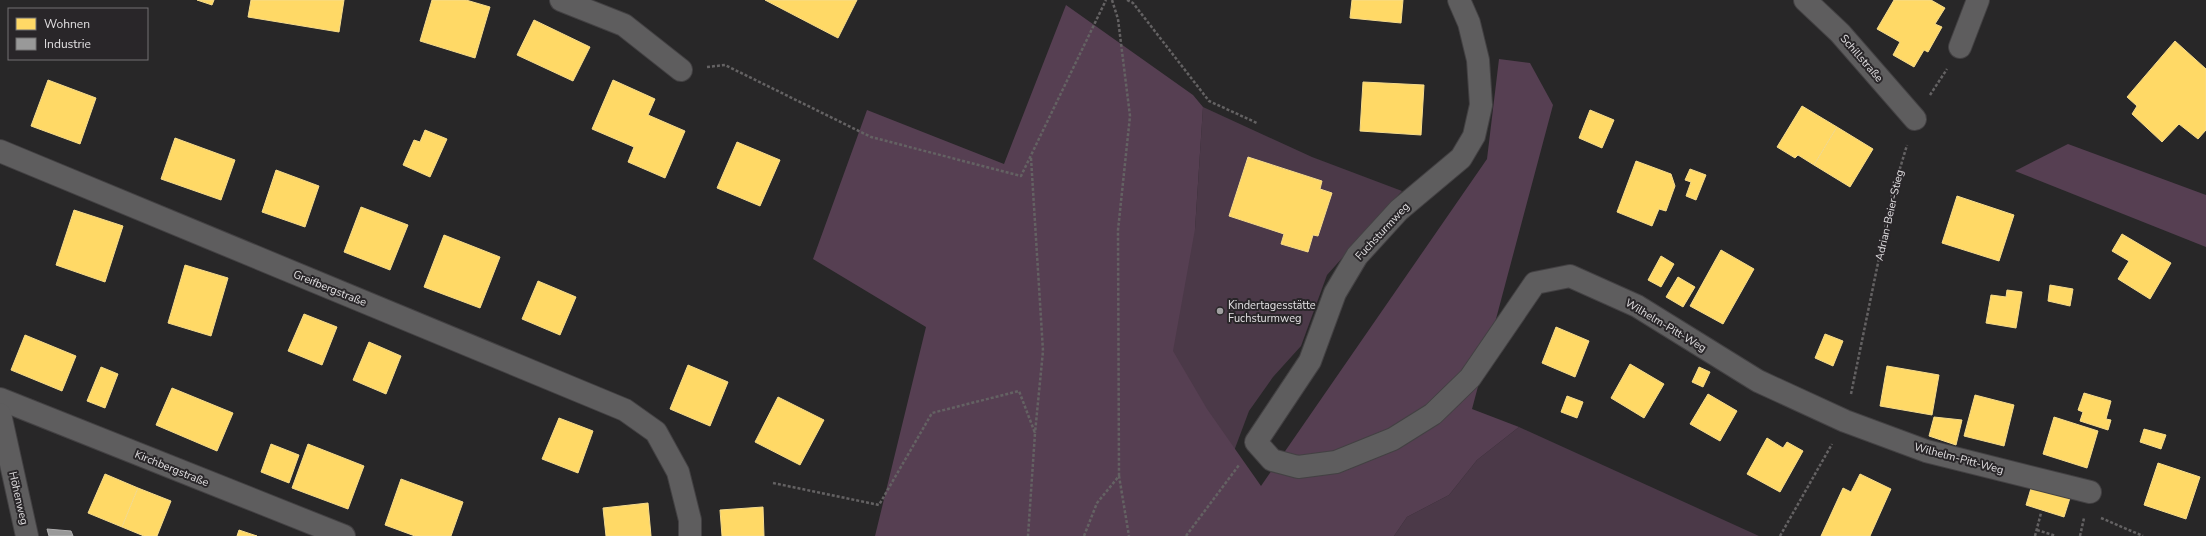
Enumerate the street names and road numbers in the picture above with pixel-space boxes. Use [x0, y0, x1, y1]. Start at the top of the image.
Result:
street label: Schillstraße [1837, 31, 1887, 85]
street label: Adrian-Beier-Stieg [1872, 168, 1907, 262]
street label: Fuchsturmweg [1352, 199, 1413, 263]
street label: Greifbergstraße [291, 267, 369, 310]
street label: Wilhelm-Pitt-Weg [1622, 295, 1709, 356]
street label: Wilhelm-Pitt-Weg [1912, 439, 2005, 478]
street label: Kirchbergstraße [133, 447, 211, 490]
street label: Höhenweg [5, 470, 32, 526]

